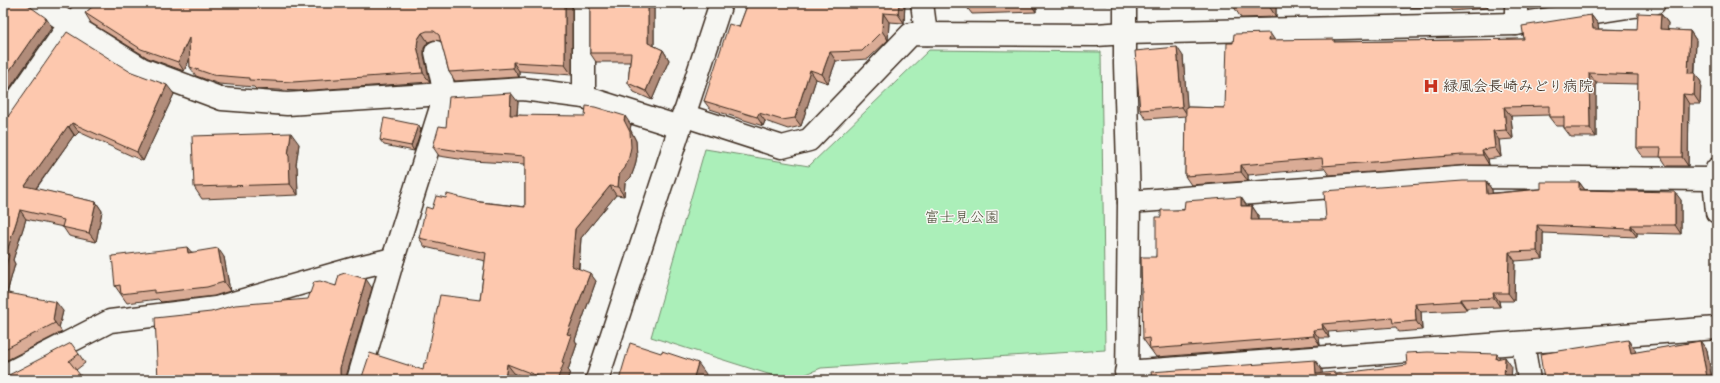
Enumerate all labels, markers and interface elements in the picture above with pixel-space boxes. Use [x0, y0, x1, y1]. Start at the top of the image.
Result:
place label: 緑風会長崎みどり病院 [1443, 73, 1593, 99]
hospital icon: 緑風会長崎みどり病院 [1422, 77, 1440, 95]
park label: 富士見公園 [924, 204, 1000, 230]

